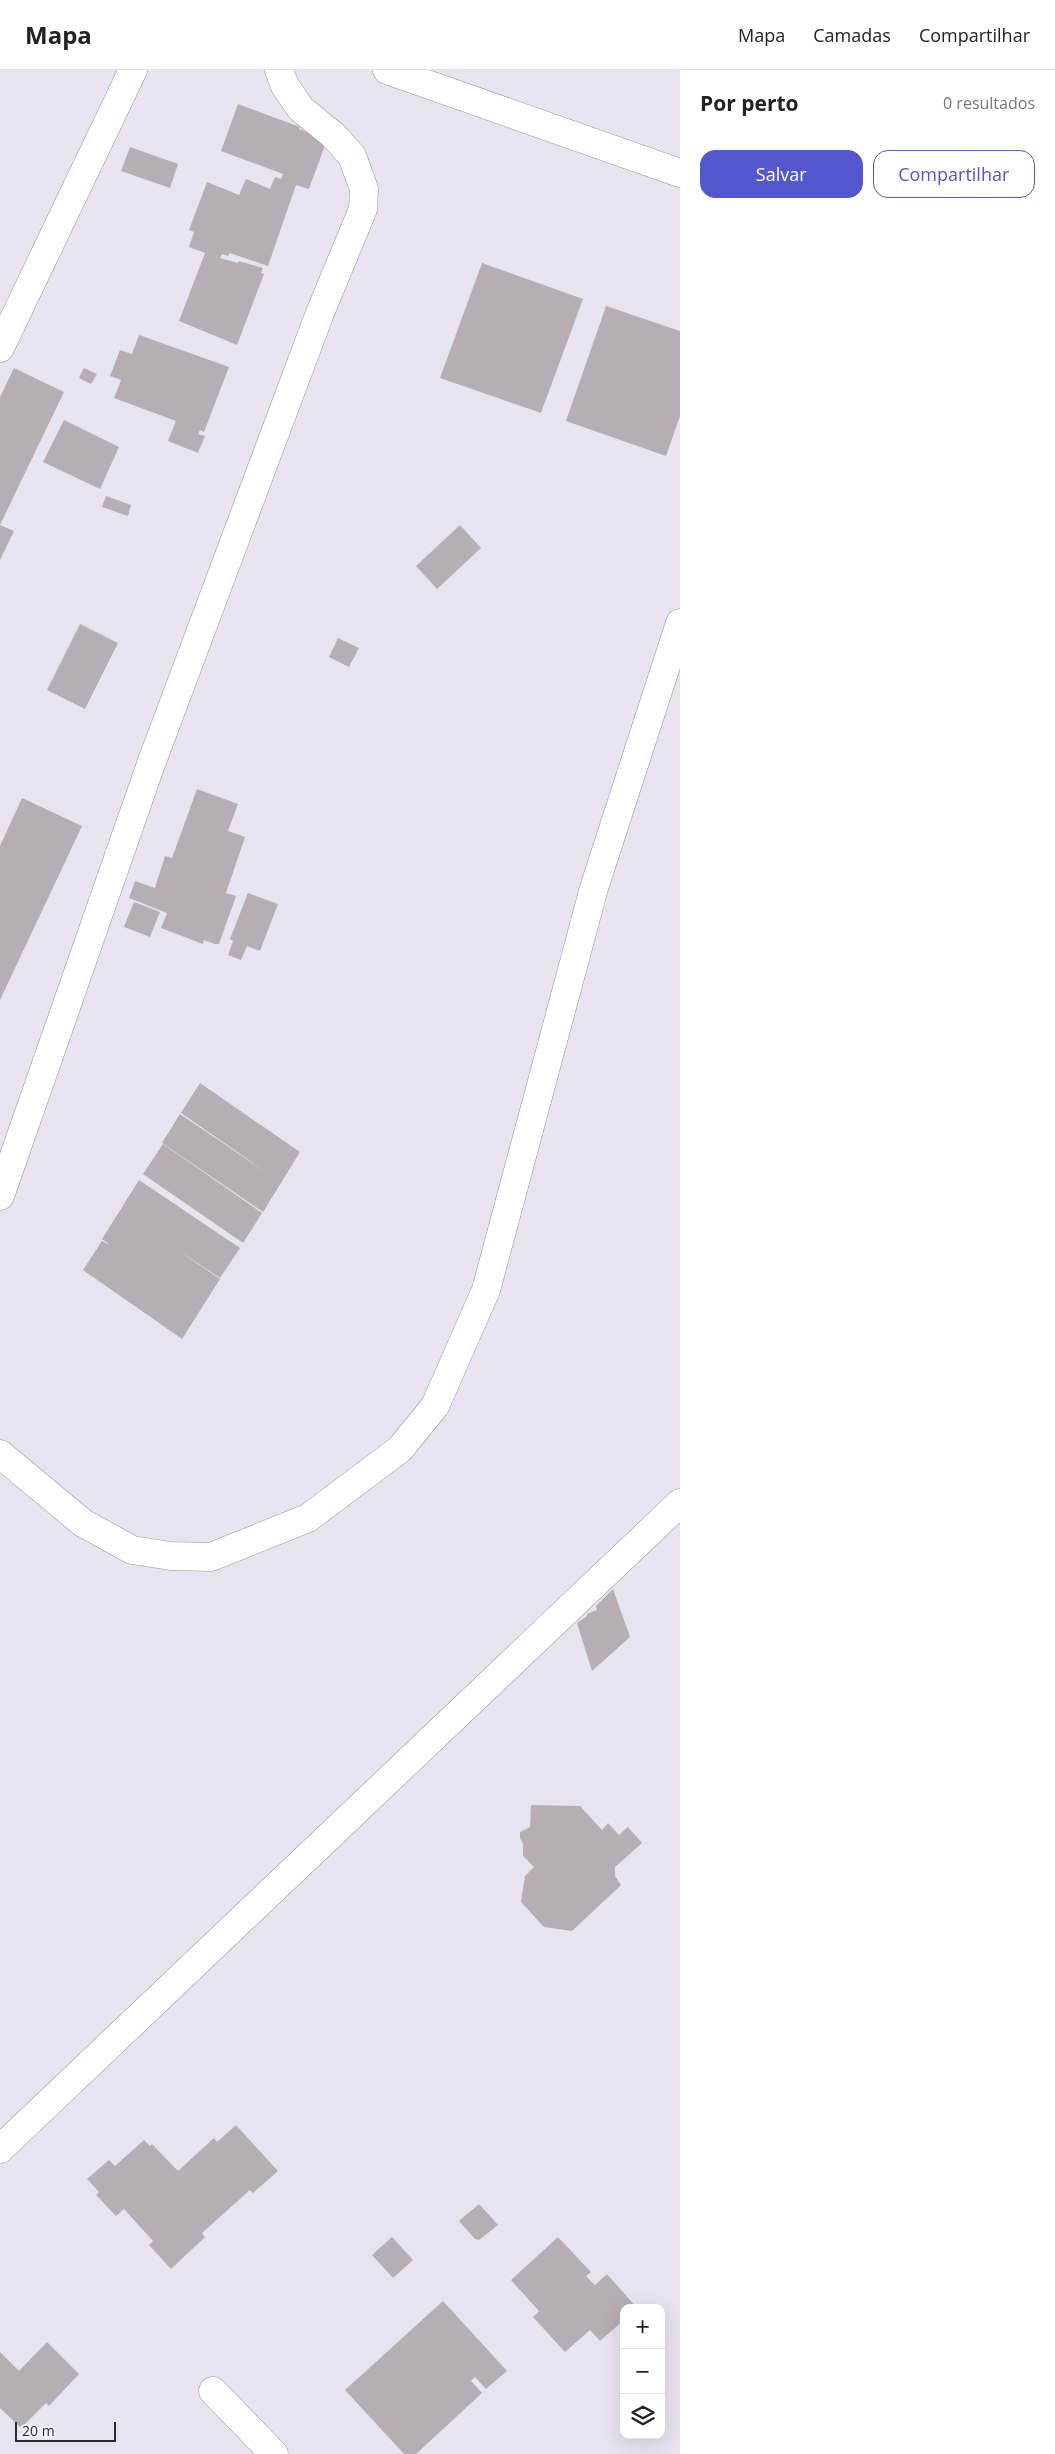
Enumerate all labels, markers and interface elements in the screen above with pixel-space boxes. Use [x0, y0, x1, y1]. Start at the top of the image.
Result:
text: Mapa [25, 18, 92, 51]
text: Mapa [738, 23, 785, 47]
text: Camadas [813, 23, 891, 47]
text: Compartilhar [919, 23, 1030, 47]
text: Por perto [700, 89, 799, 117]
text: 0 resultados [943, 92, 1035, 114]
button: Salvar [700, 150, 863, 198]
button: Compartilhar [873, 150, 1035, 198]
map controls [620, 2304, 665, 2439]
button: + [620, 2304, 665, 2349]
button: − [620, 2349, 665, 2394]
button: layers [620, 2394, 665, 2439]
scale bar [15, 2419, 116, 2442]
text: 20 m [22, 2421, 55, 2440]

